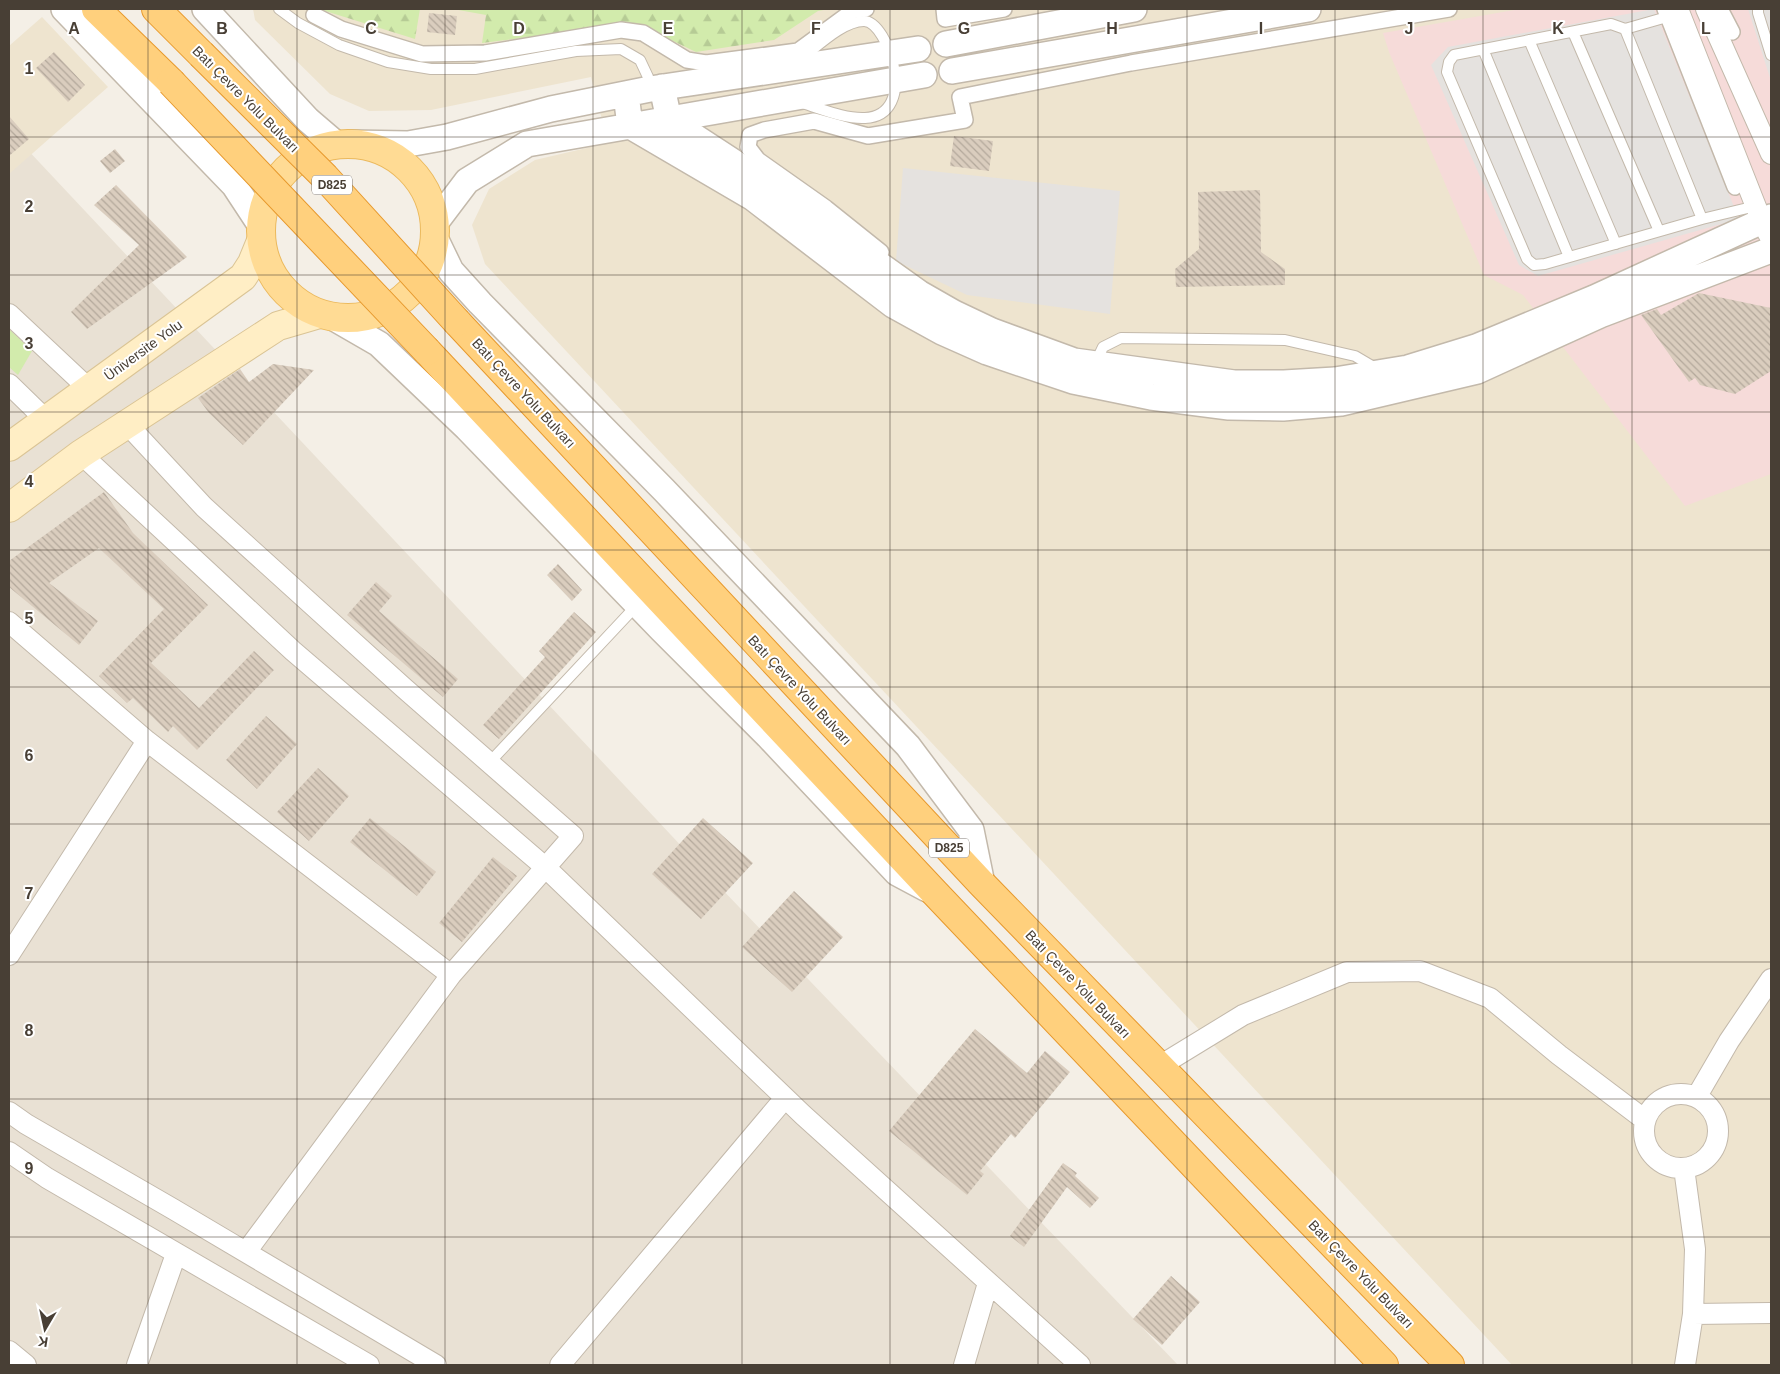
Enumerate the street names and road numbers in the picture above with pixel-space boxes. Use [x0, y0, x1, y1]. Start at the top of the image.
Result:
street label: Batı Çevre Yolu Bulvarı [189, 42, 303, 156]
road number: D825 [312, 176, 352, 194]
street label: Üniversite Yolu [100, 315, 185, 384]
street label: Batı Çevre Yolu Bulvarı [469, 335, 579, 451]
street label: Batı Çevre Yolu Bulvarı [745, 632, 855, 748]
road number: D825 [929, 838, 969, 858]
street label: Batı Çevre Yolu Bulvarı [1022, 927, 1134, 1041]
street label: Batı Çevre Yolu Bulvarı [1305, 1217, 1417, 1331]

